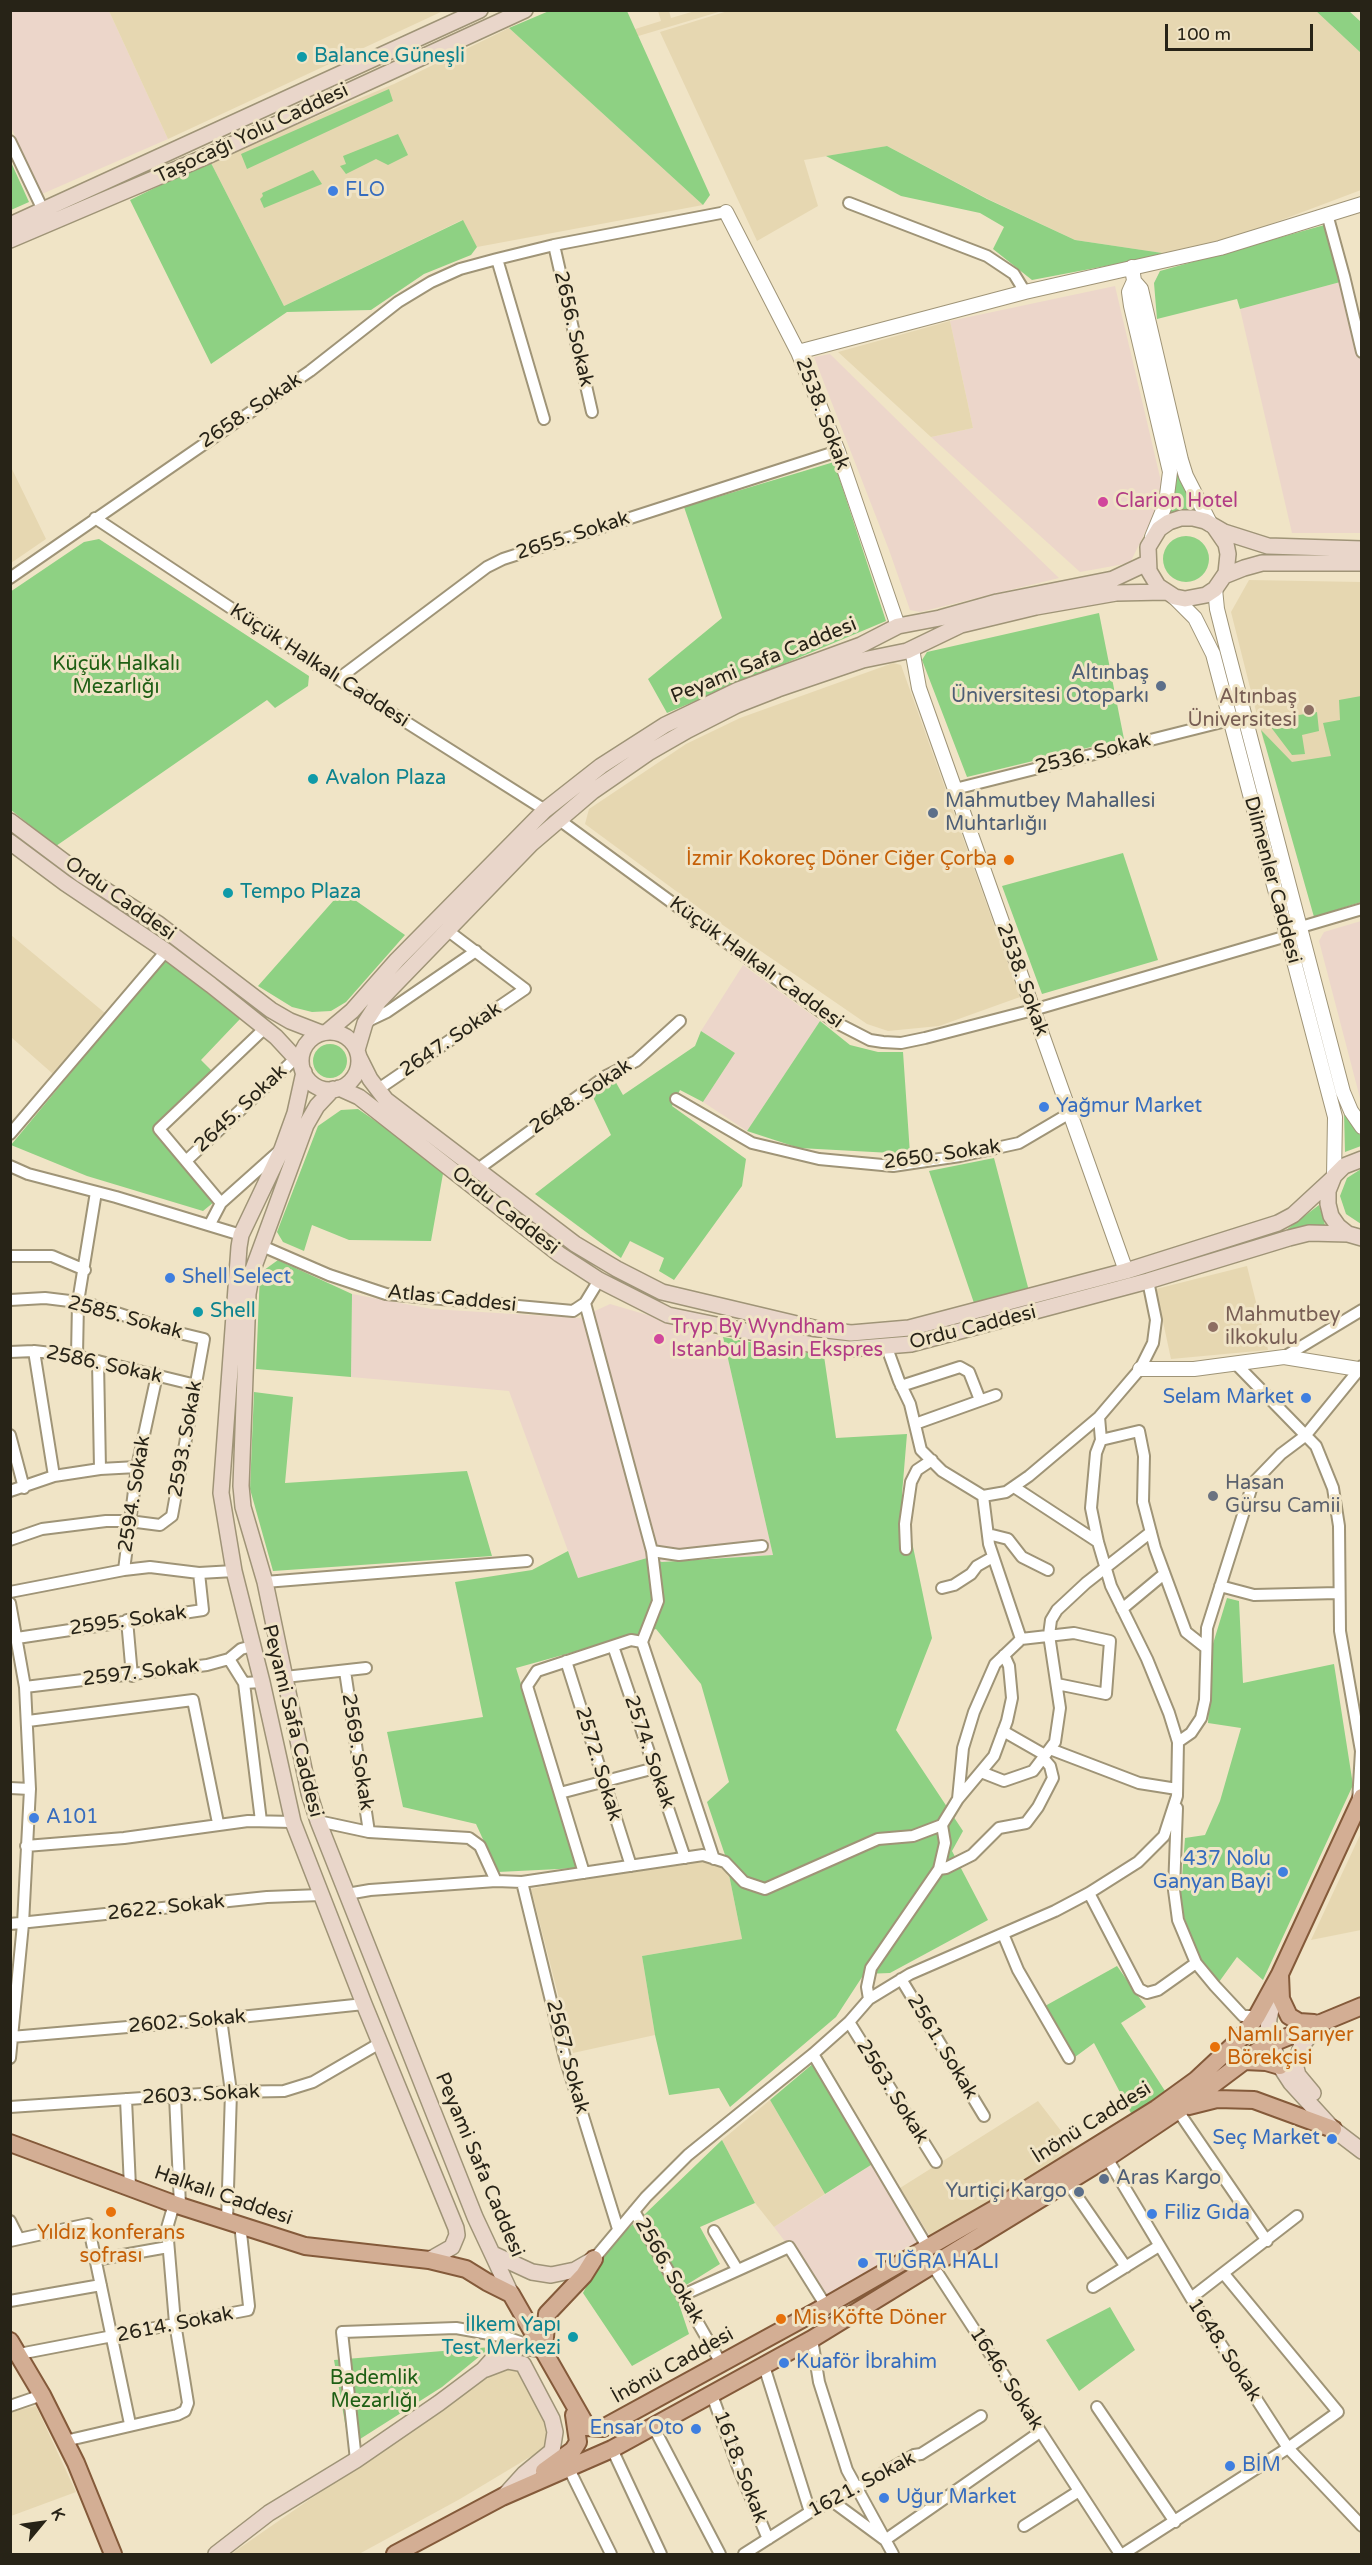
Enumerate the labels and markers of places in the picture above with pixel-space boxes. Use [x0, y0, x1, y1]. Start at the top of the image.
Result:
place label: Balance Güneşli [314, 45, 465, 69]
marker: Balance Güneşli [295, 50, 309, 64]
place label: FLO [345, 179, 385, 203]
marker: FLO [326, 184, 340, 198]
place label: Clarion Hotel [1115, 490, 1238, 514]
marker: Clarion Hotel [1096, 495, 1110, 509]
place label: Altınbaş Üniversitesi Otoparkı [951, 662, 1149, 709]
marker: Altınbaş Üniversitesi Otoparkı [1154, 679, 1168, 693]
place label: Altınbaş Üniversitesi [1188, 686, 1297, 733]
marker: Altınbaş Üniversitesi [1302, 703, 1316, 717]
place label: Avalon Plaza [325, 767, 446, 791]
marker: Avalon Plaza [306, 772, 320, 786]
place label: Mahmutbey Mahallesi Muhtarlığıı [945, 790, 1155, 837]
marker: Mahmutbey Mahallesi Muhtarlığıı [926, 806, 940, 820]
place label: İzmir Kokoreç Döner Ciğer Çorba [686, 848, 997, 872]
marker: İzmir Kokoreç Döner Ciğer Çorba [1002, 853, 1016, 867]
place label: Tempo Plaza [240, 881, 361, 905]
marker: Tempo Plaza [221, 886, 235, 900]
place label: Yağmur Market [1056, 1095, 1202, 1119]
marker: Yağmur Market [1037, 1100, 1051, 1114]
place label: Shell Select [182, 1266, 291, 1290]
marker: Shell Select [163, 1271, 177, 1285]
place label: Shell [210, 1300, 256, 1324]
place label: Mahmutbey ilkokulu [1225, 1304, 1340, 1351]
marker: Shell [191, 1305, 205, 1319]
place label: Tryp By Wyndham Istanbul Basin Ekspres [671, 1316, 883, 1363]
marker: Mahmutbey ilkokulu [1206, 1320, 1220, 1334]
marker: Tryp By Wyndham Istanbul Basin Ekspres [652, 1332, 666, 1346]
place label: Selam Market [1163, 1386, 1294, 1410]
marker: Selam Market [1299, 1391, 1313, 1405]
place label: Hasan Gürsu Camii [1225, 1472, 1340, 1519]
marker: Hasan Gürsu Camii [1206, 1489, 1220, 1503]
place label: A101 [46, 1806, 99, 1830]
marker: A101 [27, 1811, 41, 1825]
place label: 437 Nolu Ganyan Bayi [1153, 1848, 1271, 1895]
marker: 437 Nolu Ganyan Bayi [1276, 1865, 1290, 1879]
place label: Namlı Sarıyer Börekçisi [1227, 2024, 1354, 2071]
marker: Namlı Sarıyer Börekçisi [1208, 2040, 1222, 2054]
place label: Seç Market [1213, 2127, 1320, 2151]
marker: Seç Market [1325, 2132, 1339, 2146]
place label: Aras Kargo [1116, 2167, 1221, 2191]
marker: Aras Kargo [1097, 2172, 1111, 2186]
place label: Yurtiçi Kargo [946, 2180, 1067, 2204]
marker: Yurtiçi Kargo [1072, 2185, 1086, 2199]
place label: Filiz Gıda [1164, 2202, 1250, 2226]
marker: Yıldız konferans sofrası [104, 2205, 118, 2219]
marker: Filiz Gıda [1145, 2207, 1159, 2221]
place label: Yıldız konferans sofrası [37, 2222, 185, 2269]
place label: TUĞRA HALI [875, 2251, 999, 2275]
marker: TUĞRA HALI [856, 2256, 870, 2270]
place label: Mis Köfte Döner [793, 2307, 947, 2331]
marker: Mis Köfte Döner [774, 2312, 788, 2326]
place label: İlkem Yapı Test Merkezi [441, 2314, 561, 2361]
marker: İlkem Yapı Test Merkezi [566, 2330, 580, 2344]
place label: Kuaför İbrahim [796, 2351, 937, 2375]
marker: Kuaför İbrahim [777, 2356, 791, 2370]
place label: Ensar Oto [590, 2417, 684, 2441]
marker: Ensar Oto [689, 2422, 703, 2436]
place label: BİM [1242, 2454, 1281, 2478]
marker: BİM [1223, 2459, 1237, 2473]
place label: Uğur Market [896, 2486, 1016, 2510]
marker: Uğur Market [877, 2491, 891, 2505]

